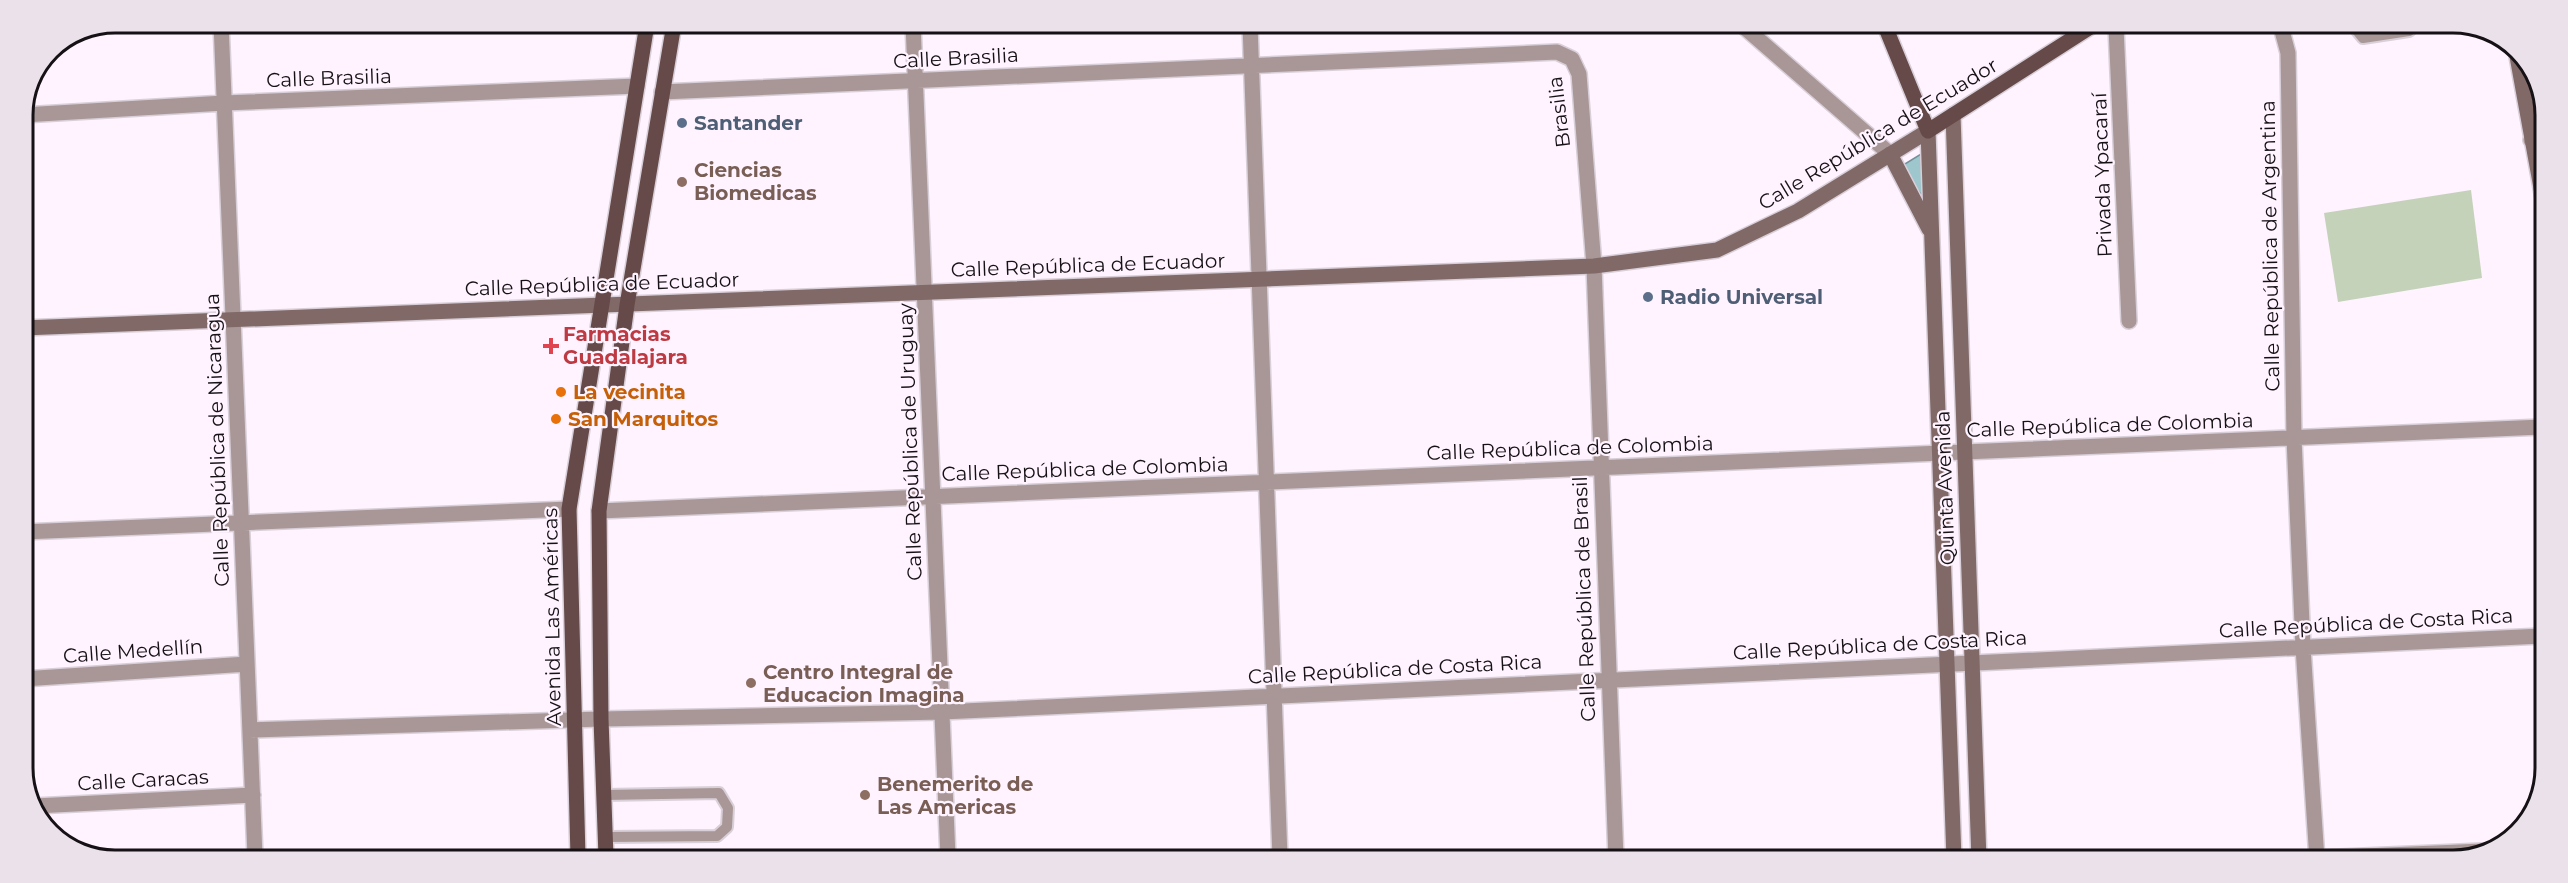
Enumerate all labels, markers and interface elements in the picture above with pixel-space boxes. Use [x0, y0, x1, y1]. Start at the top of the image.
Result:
street label: Calle Brasilia [893, 43, 1019, 73]
street label: Calle República de Ecuador [1754, 53, 2002, 215]
street label: Calle Brasilia [266, 64, 392, 92]
street label: Brasilia [1543, 75, 1575, 149]
street label: Privada Ypacaraí [2087, 91, 2117, 258]
street label: Calle República de Argentina [2255, 100, 2285, 392]
place label: Santander [694, 111, 803, 135]
marker: Santander [675, 116, 689, 130]
place label: Ciencias Biomedicas [694, 158, 817, 205]
marker: Ciencias Biomedicas [675, 175, 689, 189]
street label: Calle República de Ecuador [950, 248, 1226, 282]
street label: Calle República de Ecuador [464, 267, 740, 301]
place label: Radio Universal [1660, 285, 1823, 309]
marker: Radio Universal [1641, 290, 1655, 304]
street label: Calle República de Nicaragua [200, 293, 234, 587]
street label: Calle República de Uruguay [893, 303, 927, 581]
place label: Farmacias Guadalajara [563, 322, 688, 369]
marker: Farmacias Guadalajara [544, 339, 558, 353]
place label: La vecinita [573, 380, 686, 404]
marker: La vecinita [554, 385, 568, 399]
place label: San Marquitos [568, 407, 718, 431]
street label: Calle República de Colombia [1966, 408, 2254, 442]
street label: Quinta Avenida [1930, 410, 1960, 566]
marker: San Marquitos [549, 412, 563, 426]
street label: Calle República de Colombia [1426, 431, 1714, 465]
street label: Calle República de Colombia [941, 452, 1229, 486]
street label: Calle República de Brasil [1568, 476, 1600, 722]
street label: Avenida Las Américas [538, 507, 566, 726]
street label: Calle República de Costa Rica [2218, 603, 2514, 643]
street label: Calle República de Costa Rica [1732, 625, 2028, 665]
street label: Calle Medellín [62, 634, 204, 668]
street label: Calle República de Costa Rica [1247, 649, 1543, 689]
place label: Centro Integral de Educacion Imagina [763, 660, 965, 707]
marker: Centro Integral de Educacion Imagina [744, 676, 758, 690]
street label: Calle Caracas [77, 765, 210, 795]
place label: Benemerito de Las Americas [877, 772, 1033, 819]
marker: Benemerito de Las Americas [858, 788, 872, 802]

